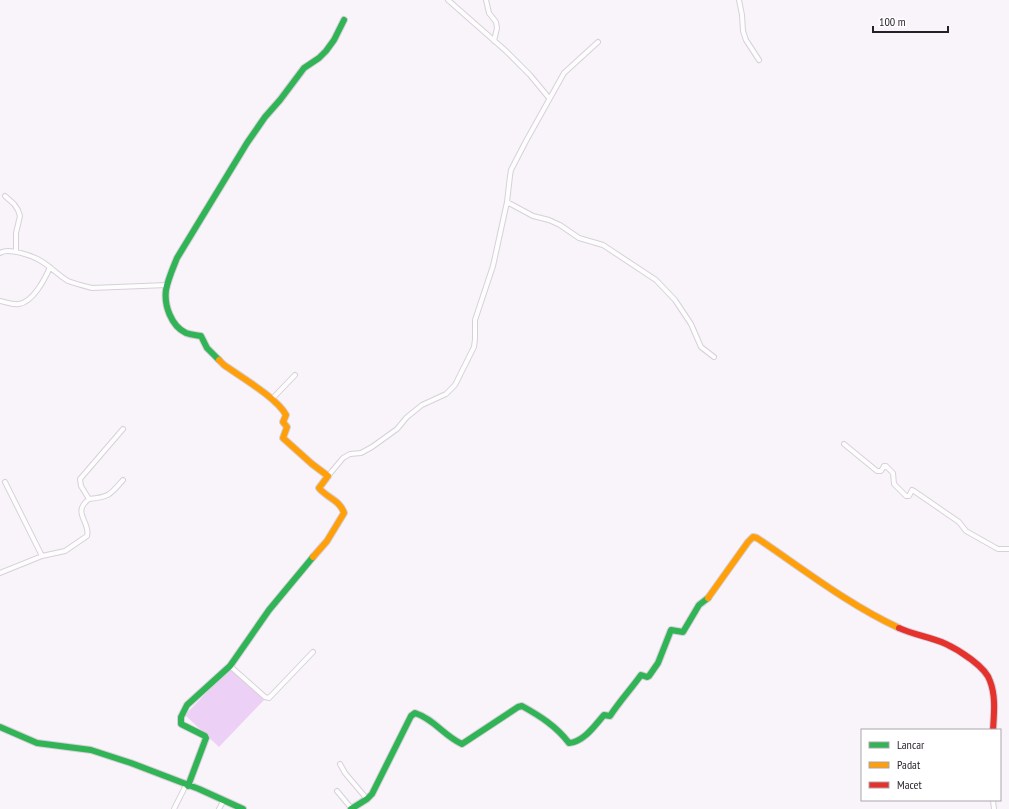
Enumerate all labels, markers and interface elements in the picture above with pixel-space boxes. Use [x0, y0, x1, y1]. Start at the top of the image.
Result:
scale bar [873, 8, 948, 34]
text: 100 m [879, 14, 906, 29]
legend [861, 729, 1001, 801]
text: Lancar [897, 737, 925, 752]
text: Padat [897, 757, 921, 772]
text: Macet [897, 777, 922, 792]

